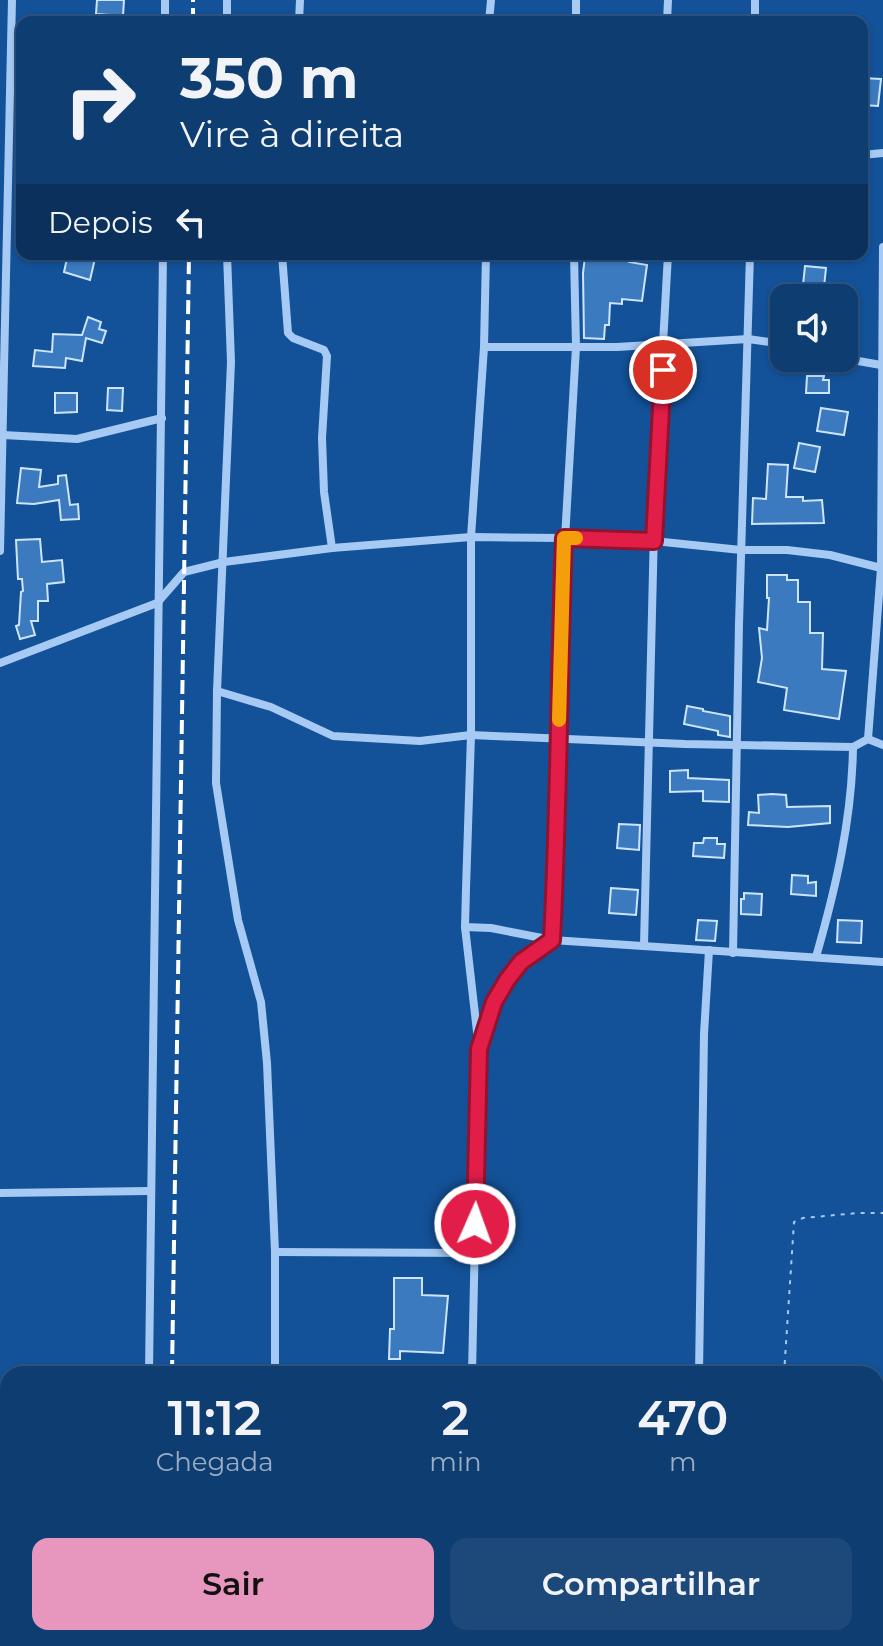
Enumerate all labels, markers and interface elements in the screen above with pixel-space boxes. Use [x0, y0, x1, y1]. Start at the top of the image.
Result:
text: 350 m [180, 44, 359, 112]
icon: right [48, 48, 152, 152]
text: Vire à direita [180, 112, 404, 156]
icon: left [169, 200, 213, 244]
text: Depois [48, 204, 153, 241]
map controls [770, 284, 858, 372]
button: sound [770, 284, 858, 372]
pin [629, 336, 697, 404]
icon: arrive [641, 348, 685, 392]
position arrow [433, 1182, 517, 1266]
text: 11:12 [167, 1389, 262, 1447]
text: 2 [441, 1389, 469, 1447]
text: 470 [637, 1389, 728, 1447]
text: Chegada [156, 1446, 274, 1478]
text: min [429, 1446, 482, 1478]
text: m [669, 1446, 697, 1478]
button: Sair [32, 1538, 434, 1630]
button: Compartilhar [450, 1538, 852, 1630]

